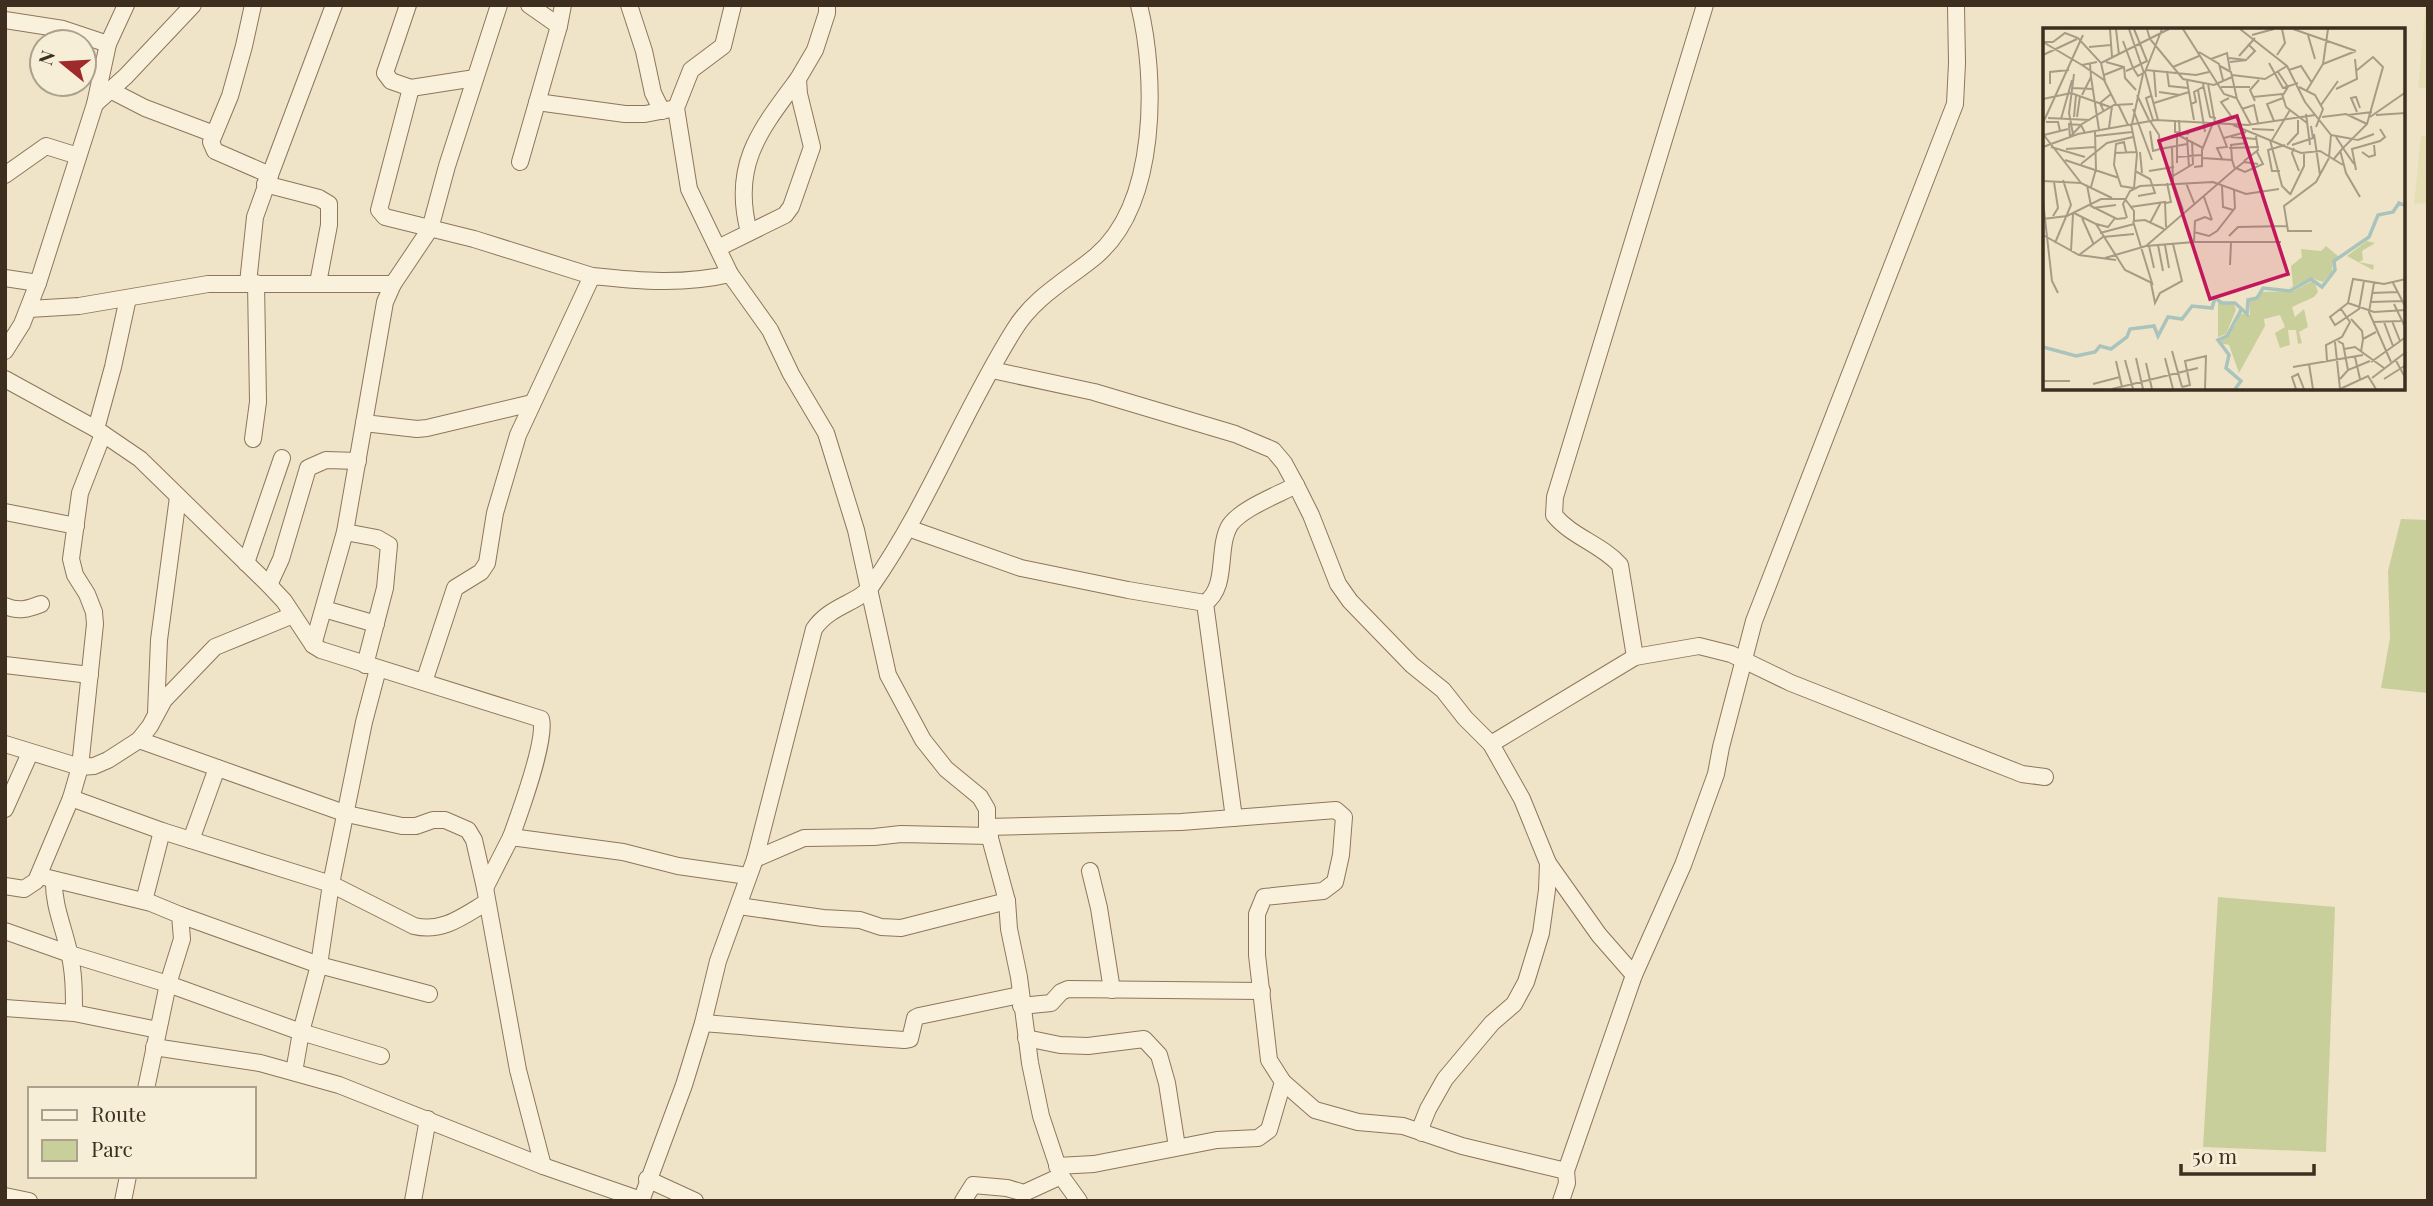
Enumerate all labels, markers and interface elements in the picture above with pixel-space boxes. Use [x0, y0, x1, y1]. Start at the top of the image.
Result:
north arrow [28, 28, 98, 98]
inset map [2043, 28, 2405, 390]
text: N [31, 47, 60, 68]
legend [28, 1087, 256, 1178]
text: Route [91, 1099, 146, 1127]
scale bar [2181, 1132, 2314, 1176]
text: Parc [91, 1134, 133, 1162]
text: 50 m [2192, 1141, 2238, 1169]

